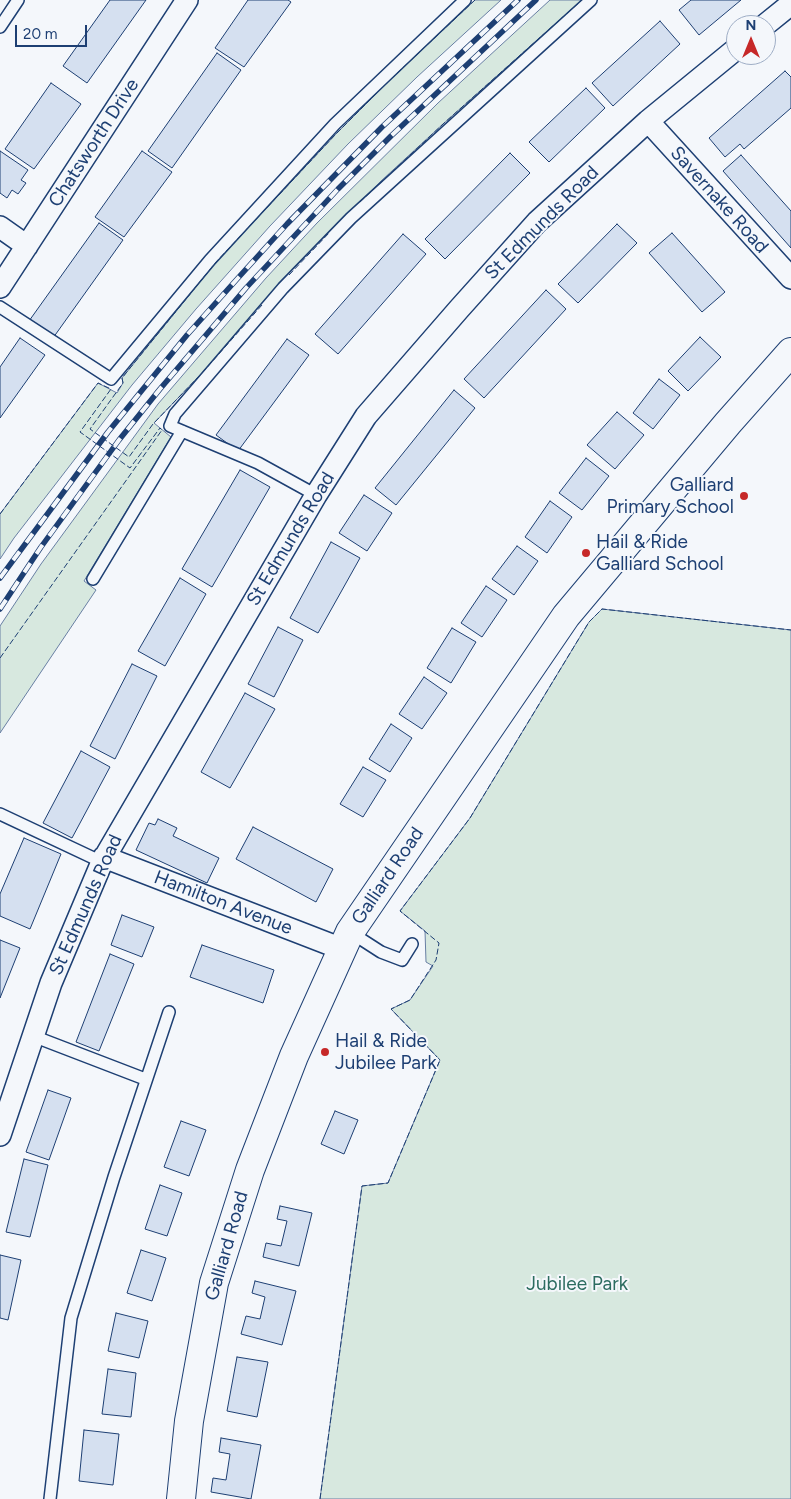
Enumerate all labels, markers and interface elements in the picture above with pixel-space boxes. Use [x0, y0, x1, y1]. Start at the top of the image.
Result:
scale bar [18, 15, 90, 47]
north arrow [726, 15, 776, 65]
text: N [746, 17, 756, 34]
text: 20 m [23, 25, 57, 43]
street label: Chatsworth Drive [44, 74, 144, 212]
street label: Savernake Road [665, 142, 773, 258]
street label: St Edmunds Road [480, 161, 604, 285]
street label: St Edmunds Road [242, 468, 340, 610]
place label: Galliard Primary School [607, 474, 734, 518]
marker: Galliard Primary School [738, 490, 750, 502]
place label: Hail & Ride Galliard School [596, 531, 724, 575]
marker: Hail & Ride Galliard School [580, 547, 592, 559]
street label: Galliard Road [347, 823, 429, 929]
street label: St Edmunds Road [45, 831, 127, 979]
street label: Hamilton Avenue [151, 866, 295, 940]
place label: Hail & Ride Jubilee Park [335, 1030, 437, 1074]
marker: Hail & Ride Jubilee Park [319, 1046, 331, 1058]
street label: Galliard Road [201, 1189, 253, 1303]
park label: Jubilee Park [526, 1273, 628, 1295]

